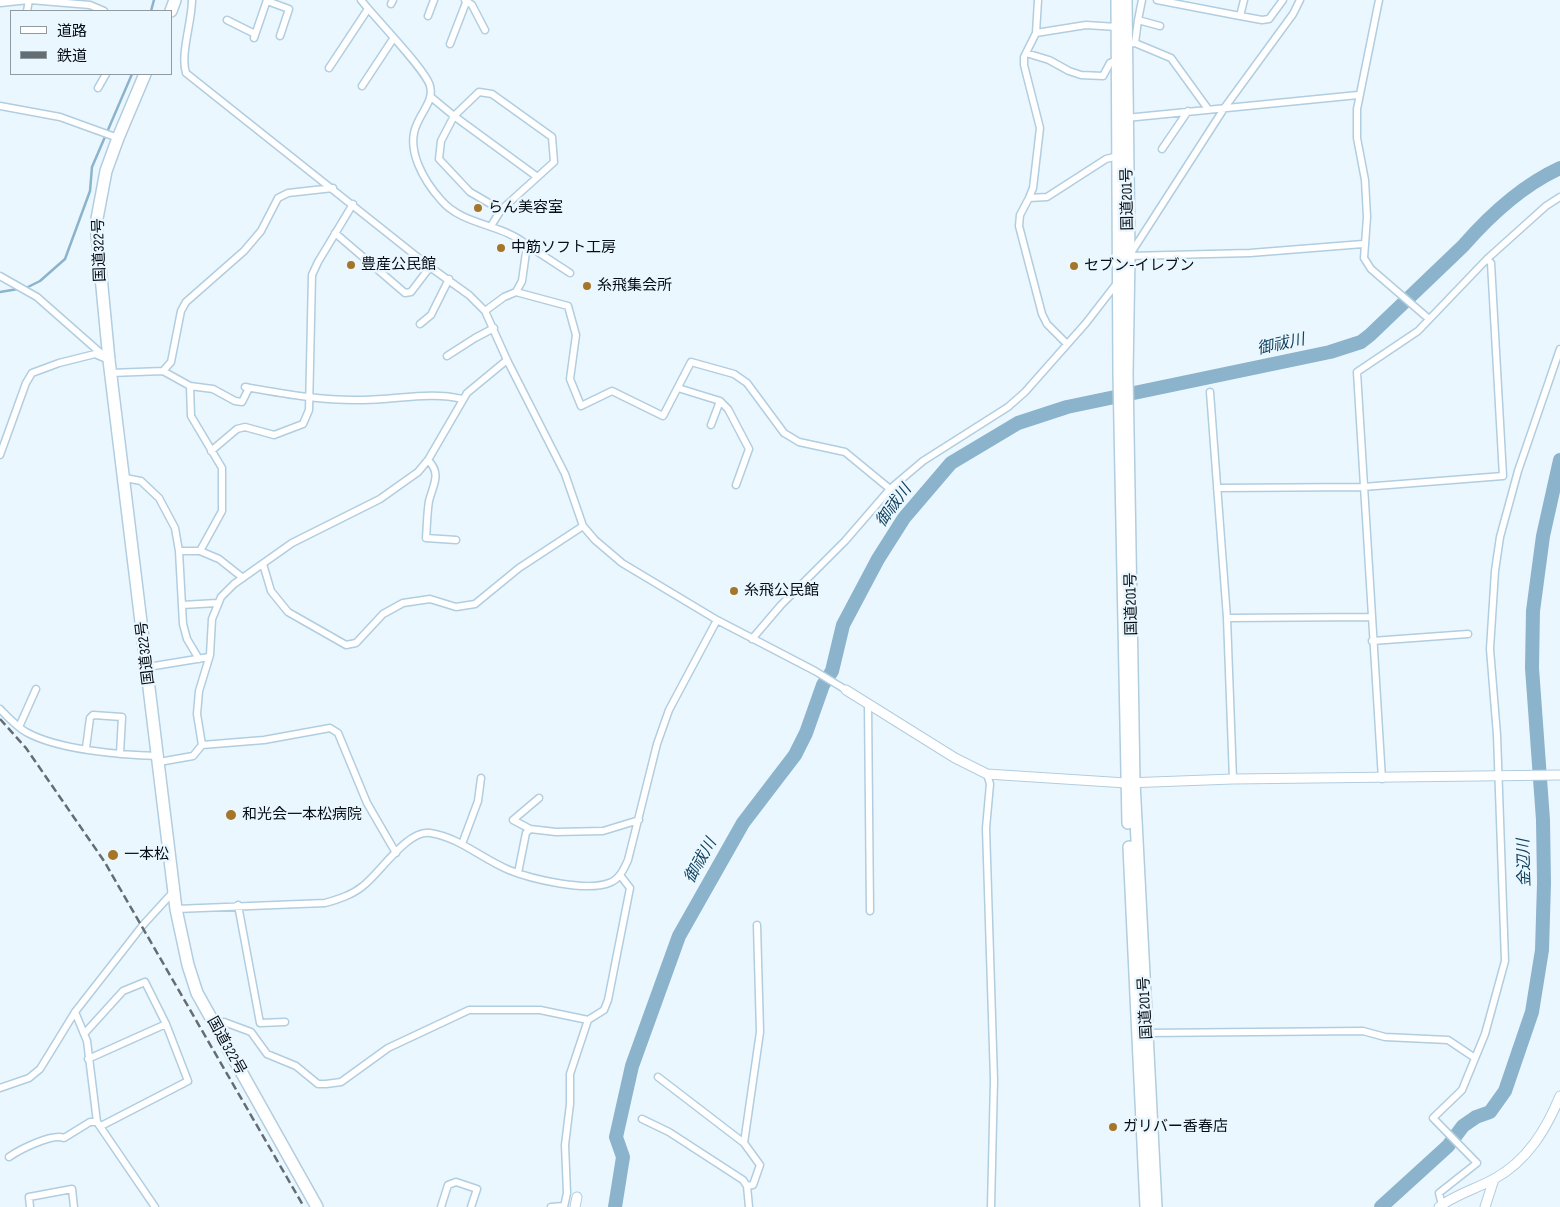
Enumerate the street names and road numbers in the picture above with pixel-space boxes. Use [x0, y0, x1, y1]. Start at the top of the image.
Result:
street label: 国道201号 [1118, 167, 1138, 231]
street label: 国道322号 [90, 218, 110, 282]
street label: 国道201号 [1122, 572, 1142, 636]
street label: 国道322号 [133, 620, 159, 686]
street label: 国道201号 [1135, 976, 1157, 1040]
street label: 国道322号 [203, 1014, 249, 1078]

